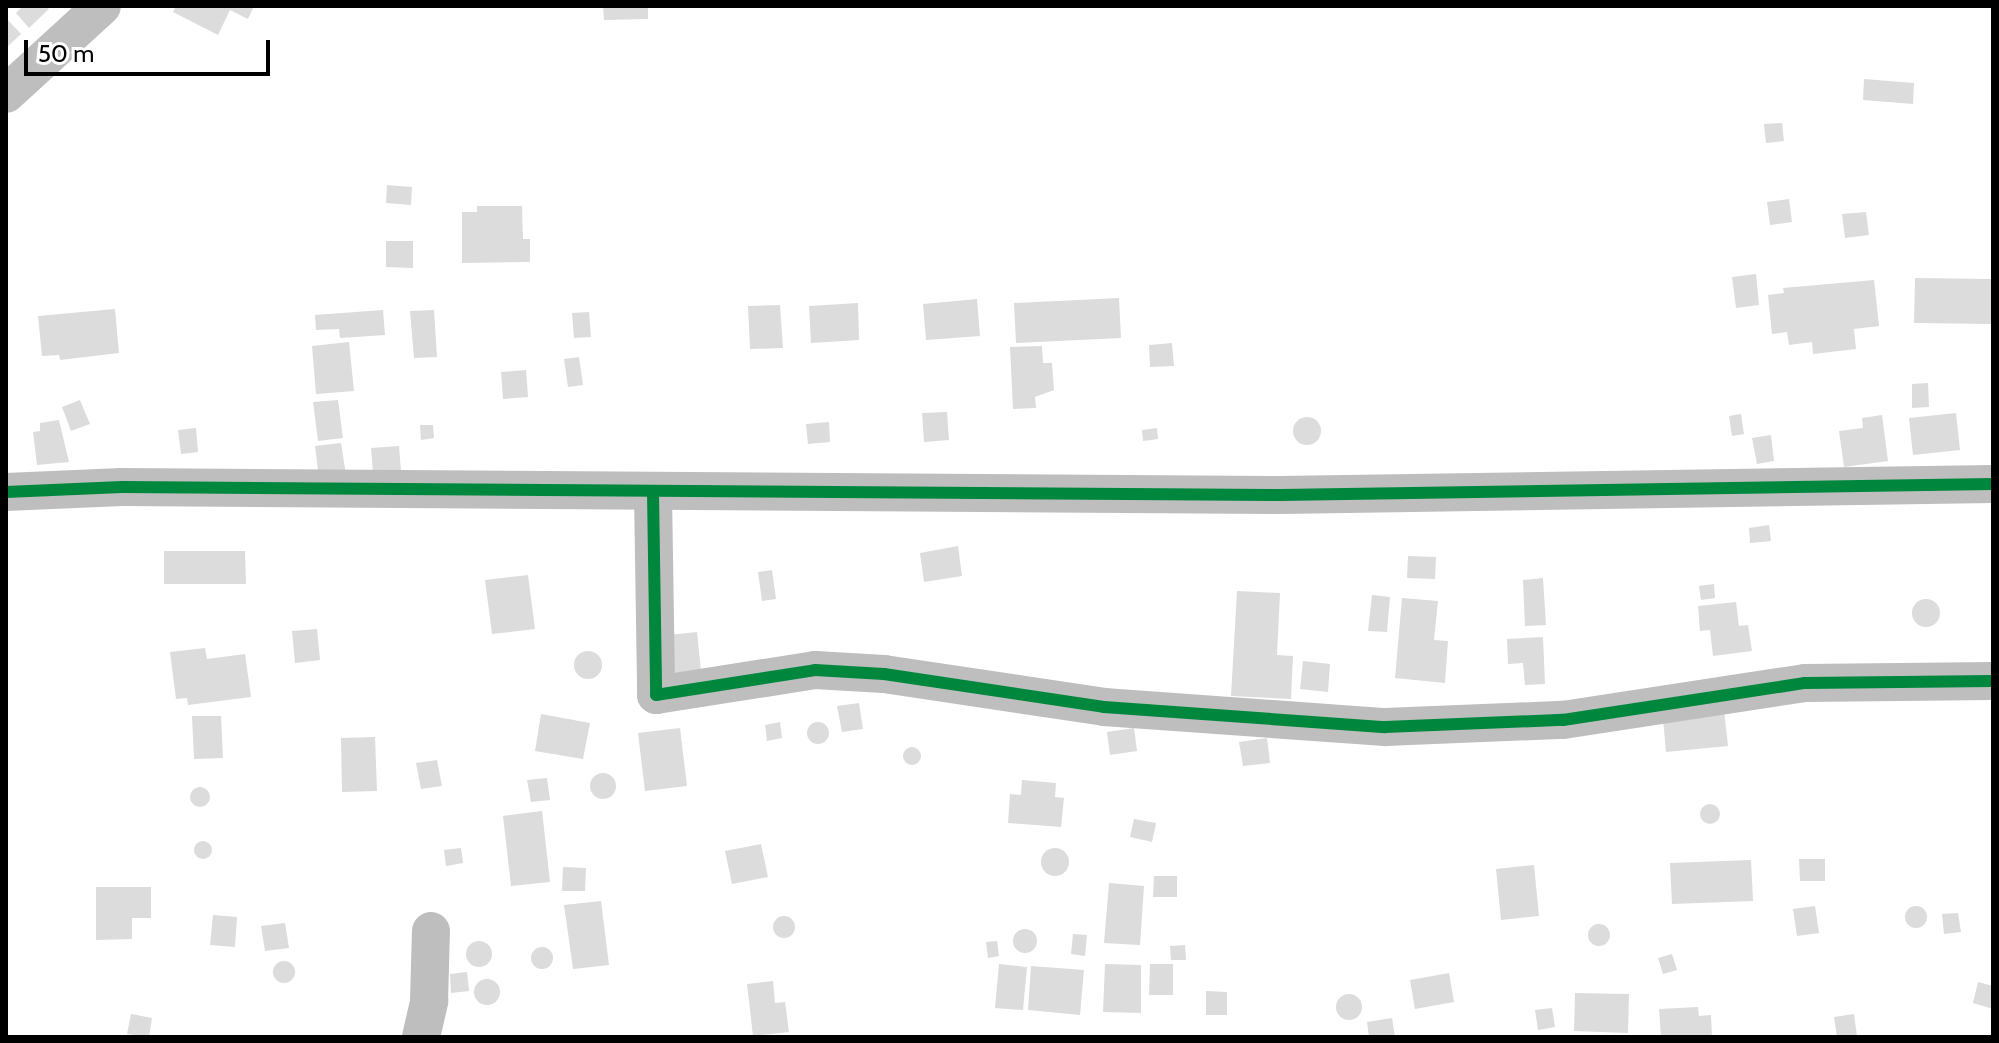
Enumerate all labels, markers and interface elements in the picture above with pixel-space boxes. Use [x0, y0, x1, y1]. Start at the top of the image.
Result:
scale bar [28, 24, 274, 74]
text: 50 m [38, 39, 94, 68]

